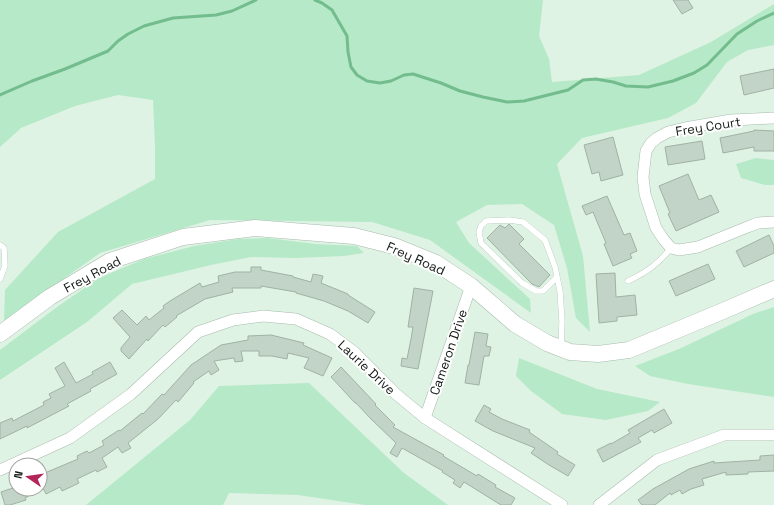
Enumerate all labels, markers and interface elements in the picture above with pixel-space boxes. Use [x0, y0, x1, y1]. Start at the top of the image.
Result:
street label: Frey Court [674, 113, 742, 140]
street label: Frey Road [384, 238, 448, 279]
street label: Frey Road [61, 252, 124, 297]
street label: Cameron Drive [426, 307, 471, 397]
street label: Laurie Drive [334, 336, 399, 398]
north arrow [8, 457, 48, 497]
text: N [11, 470, 26, 480]

